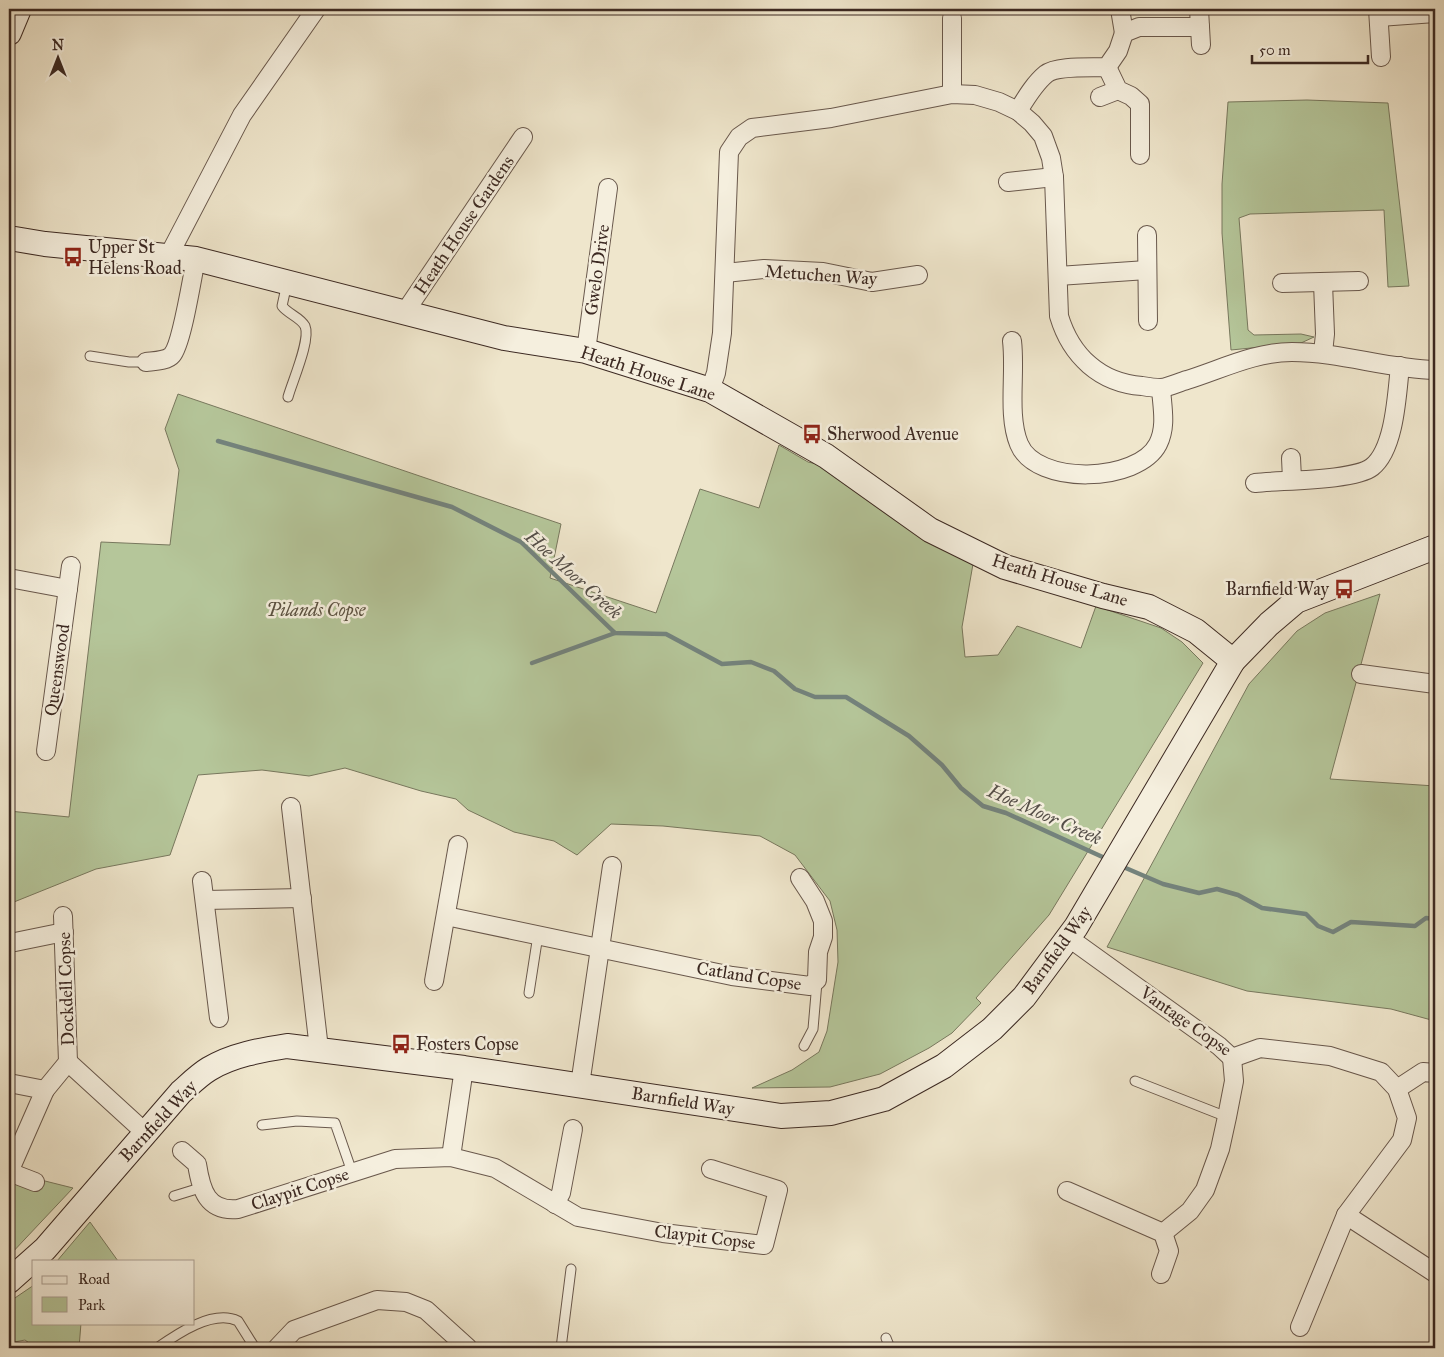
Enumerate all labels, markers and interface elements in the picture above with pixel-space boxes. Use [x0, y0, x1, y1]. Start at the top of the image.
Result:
north arrow [32, 32, 82, 82]
scale bar [1252, 32, 1368, 64]
text: N [52, 37, 64, 54]
text: 50 m [1259, 41, 1291, 59]
street label: Heath House Gardens [409, 151, 519, 299]
street label: Gwelo Drive [580, 223, 614, 317]
place label: Upper St Helens Road [88, 236, 182, 279]
bus stop icon: Upper St Helens Road [62, 246, 84, 268]
street label: Metuchen Way [764, 260, 878, 290]
street label: Heath House Lane [578, 341, 718, 405]
bus stop icon: Sherwood Avenue [801, 423, 823, 445]
place label: Sherwood Avenue [827, 423, 959, 445]
water label: Hoe Moor Creek [520, 524, 627, 624]
street label: Heath House Lane [989, 549, 1131, 611]
place label: Barnfield Way [1225, 578, 1330, 600]
bus stop icon: Barnfield Way [1333, 578, 1355, 600]
park label: Pilands Copse [266, 599, 367, 622]
street label: Queenswood [40, 623, 74, 717]
water label: Hoe Moor Creek [983, 779, 1106, 850]
street label: Barnfield Way [1018, 901, 1097, 998]
street label: Dockdell Copse [53, 932, 79, 1046]
street label: Catland Copse [695, 957, 803, 995]
street label: Vantage Copse [1135, 981, 1236, 1061]
bus stop icon: Fosters Copse [390, 1033, 412, 1055]
place label: Fosters Copse [416, 1033, 519, 1055]
street label: Barnfield Way [115, 1075, 202, 1166]
street label: Barnfield Way [630, 1082, 736, 1120]
street label: Claypit Copse [248, 1163, 352, 1215]
street label: Claypit Copse [653, 1220, 757, 1254]
legend [32, 1260, 195, 1324]
text: Road [78, 1270, 110, 1288]
text: Park [78, 1296, 105, 1314]

